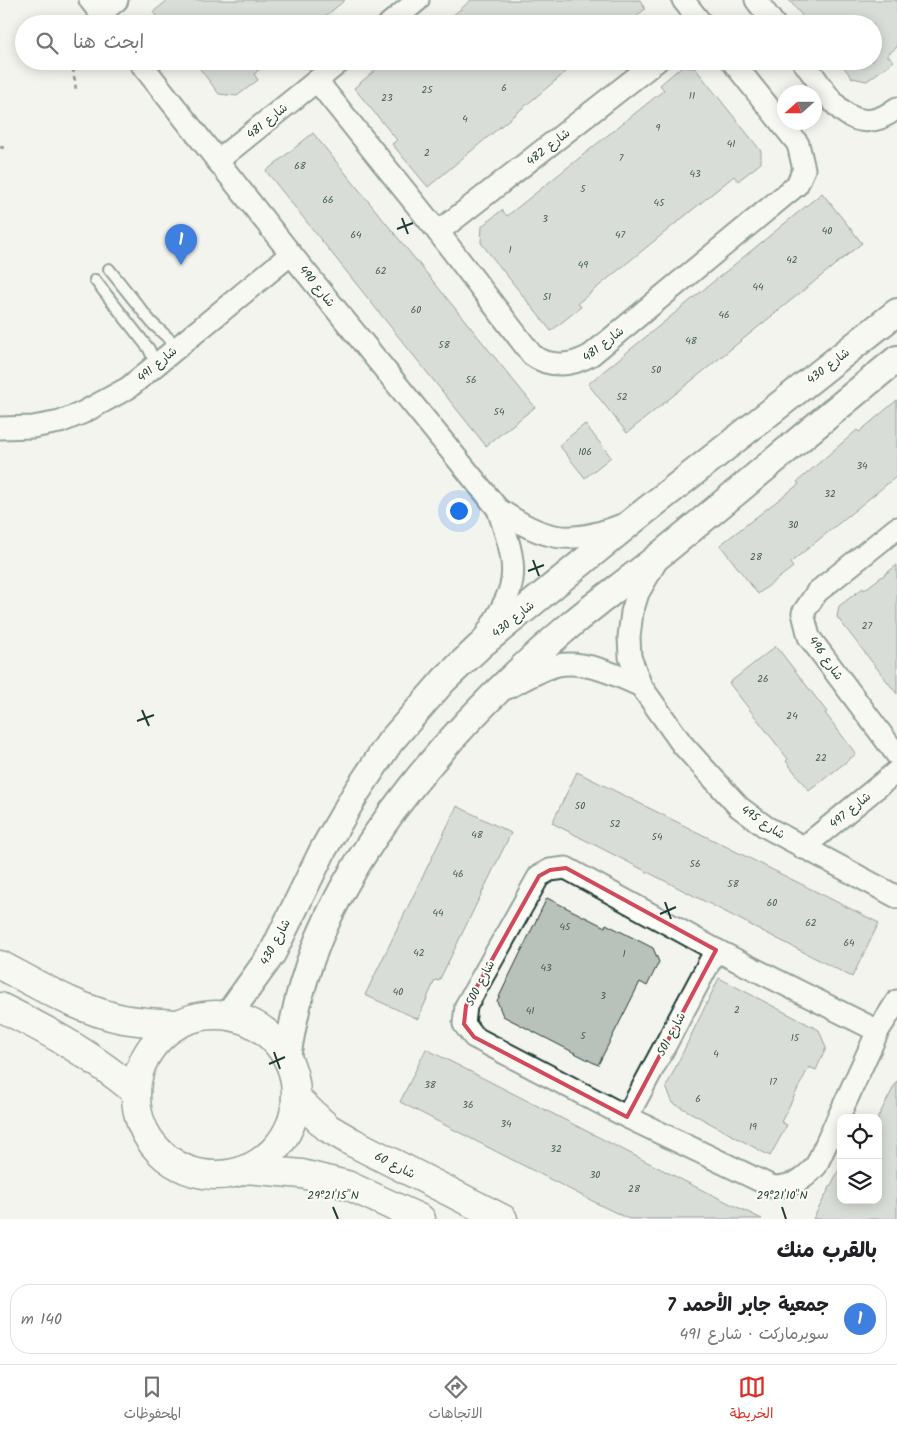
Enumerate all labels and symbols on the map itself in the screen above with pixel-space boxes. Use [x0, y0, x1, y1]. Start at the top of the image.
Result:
house number: 6 [501, 80, 507, 96]
house number: 25 [421, 82, 433, 98]
north arrow [777, 85, 822, 130]
house number: 11 [689, 88, 695, 104]
house number: 23 [381, 90, 393, 106]
street label: شارع 481 [243, 99, 292, 144]
house number: 4 [462, 111, 468, 127]
house number: 9 [656, 120, 661, 136]
street label: شارع 482 [522, 124, 574, 171]
house number: 41 [727, 136, 735, 152]
house number: 2 [424, 145, 430, 161]
house number: 7 [619, 150, 624, 166]
house number: 68 [294, 158, 307, 174]
house number: 43 [689, 166, 701, 182]
house number: 5 [580, 181, 586, 197]
house number: 66 [322, 192, 334, 208]
house number: 45 [654, 195, 665, 211]
house number: 3 [542, 211, 548, 227]
house number: 40 [822, 223, 832, 239]
pin: 1 [165, 224, 197, 265]
house number: 64 [350, 227, 362, 243]
house number: 47 [615, 227, 625, 243]
house number: 1 [508, 242, 512, 258]
house number: 42 [786, 252, 798, 268]
house number: 49 [578, 257, 588, 273]
street label: شارع 490 [294, 261, 339, 311]
house number: 62 [375, 263, 387, 279]
house number: 44 [752, 279, 764, 295]
house number: 51 [543, 289, 551, 305]
house number: 60 [411, 302, 421, 318]
house number: 46 [718, 307, 730, 323]
street label: شارع 481 [578, 322, 628, 367]
house number: 48 [685, 333, 698, 349]
house number: 58 [438, 337, 451, 353]
street label: شارع 491 [133, 342, 181, 387]
street label: شارع 430 [803, 343, 854, 389]
house number: 50 [651, 362, 661, 378]
house number: 56 [466, 372, 476, 388]
house number: 52 [616, 389, 628, 405]
house number: 54 [494, 404, 505, 420]
house number: 106 [578, 444, 592, 460]
house number: 34 [856, 458, 868, 474]
house number: 32 [824, 486, 836, 502]
your location [446, 498, 472, 524]
house number: 30 [788, 517, 798, 533]
house number: 28 [750, 549, 763, 565]
street label: شارع 430 [488, 596, 539, 643]
house number: 27 [862, 618, 873, 634]
street label: شارع 496 [803, 632, 848, 684]
house number: 26 [757, 671, 769, 687]
house number: 24 [786, 708, 798, 724]
house number: 22 [815, 750, 827, 766]
street label: شارع 497 [825, 788, 875, 833]
house number: 50 [575, 798, 585, 814]
street label: شارع 495 [737, 801, 789, 844]
house number: 52 [609, 816, 621, 832]
house number: 48 [471, 827, 484, 843]
house number: 54 [652, 829, 663, 845]
house number: 56 [690, 856, 700, 872]
house number: 46 [452, 866, 464, 882]
house number: 58 [727, 876, 740, 892]
house number: 60 [767, 895, 777, 911]
house number: 44 [432, 905, 444, 921]
house number: 62 [805, 915, 817, 931]
street label: شارع 430 [255, 916, 296, 969]
house number: 45 [560, 919, 571, 935]
house number: 64 [843, 935, 855, 951]
house number: 42 [413, 945, 425, 961]
house number: 1 [622, 946, 626, 962]
street label: شارع 500 [461, 957, 500, 1009]
house number: 43 [540, 960, 552, 976]
house number: 40 [393, 984, 403, 1000]
house number: 3 [600, 988, 606, 1004]
house number: 2 [734, 1002, 740, 1018]
house number: 41 [526, 1003, 534, 1019]
street label: شارع 501 [652, 1009, 691, 1059]
house number: 5 [580, 1028, 586, 1044]
house number: 15 [791, 1030, 800, 1046]
house number: 4 [713, 1046, 719, 1062]
house number: 17 [769, 1074, 777, 1090]
house number: 38 [424, 1077, 437, 1093]
house number: 6 [695, 1091, 701, 1107]
house number: 36 [462, 1097, 474, 1113]
house number: 34 [500, 1116, 512, 1132]
house number: 19 [749, 1119, 757, 1135]
house number: 32 [550, 1141, 562, 1157]
street label: شارع 60 [371, 1147, 418, 1184]
house number: 30 [590, 1167, 600, 1183]
house number: 28 [628, 1181, 641, 1197]
text: 29°21'15"N [307, 1186, 359, 1205]
text: 29°21'10"N [756, 1186, 808, 1205]

